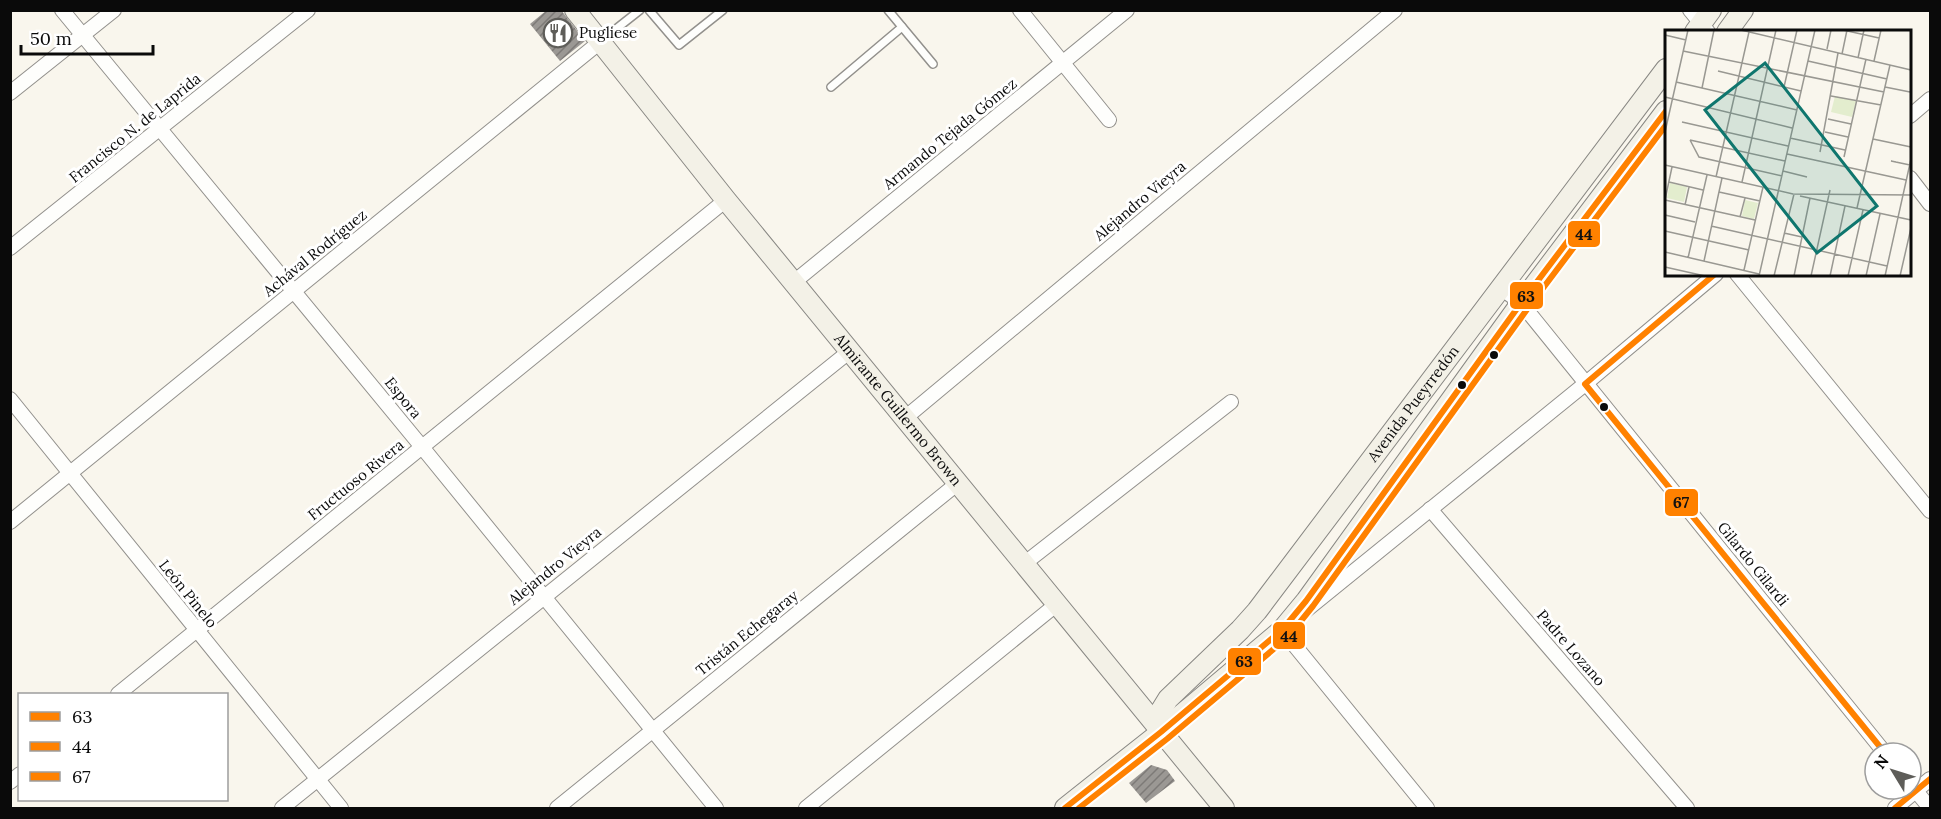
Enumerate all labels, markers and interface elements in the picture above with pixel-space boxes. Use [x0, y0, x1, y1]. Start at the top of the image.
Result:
restaurant icon: Pugliese [542, 17, 574, 49]
scale bar [21, 18, 153, 56]
place label: Pugliese [579, 23, 637, 42]
text: 50 m [30, 27, 72, 50]
inset map [1665, 30, 1911, 276]
street label: Francisco N. de Laprida [65, 68, 205, 187]
street label: Armando Tejada Gómez [878, 74, 1020, 194]
street label: Alejandro Vieyra [1089, 156, 1190, 245]
street label: Achával Rodríguez [258, 205, 370, 301]
line badge: 44 [1567, 220, 1601, 248]
text: 44 [1575, 224, 1593, 244]
line badge: 63 [1509, 281, 1544, 310]
text: 63 [1517, 286, 1535, 306]
street label: Almirante Guillermo Brown [830, 329, 966, 490]
street label: Avenida Pueyrredón [1362, 342, 1463, 466]
unlabelled marker [1488, 349, 1500, 361]
street label: Espora [381, 373, 426, 423]
unlabelled marker [1456, 379, 1468, 391]
unlabelled marker [1598, 401, 1610, 413]
street label: Fructuoso Rivera [304, 435, 408, 524]
line badge: 67 [1664, 488, 1699, 517]
text: 67 [1673, 492, 1690, 512]
street label: Gilardo Gilardi [1714, 518, 1793, 610]
street label: Alejandro Vieyra [503, 522, 605, 610]
street label: León Pinelo [155, 556, 222, 632]
street label: Tristán Echegaray [692, 586, 802, 680]
street label: Padre Lozano [1533, 606, 1610, 690]
line badge: 44 [1272, 621, 1306, 650]
text: 44 [1280, 626, 1298, 646]
line badge: 63 [1227, 647, 1262, 676]
text: 63 [1235, 651, 1253, 671]
legend [18, 693, 228, 801]
text: 63 [72, 705, 92, 728]
text: 44 [72, 735, 92, 758]
north arrow [1863, 741, 1923, 801]
text: N [1869, 751, 1893, 773]
text: 67 [72, 765, 91, 788]

